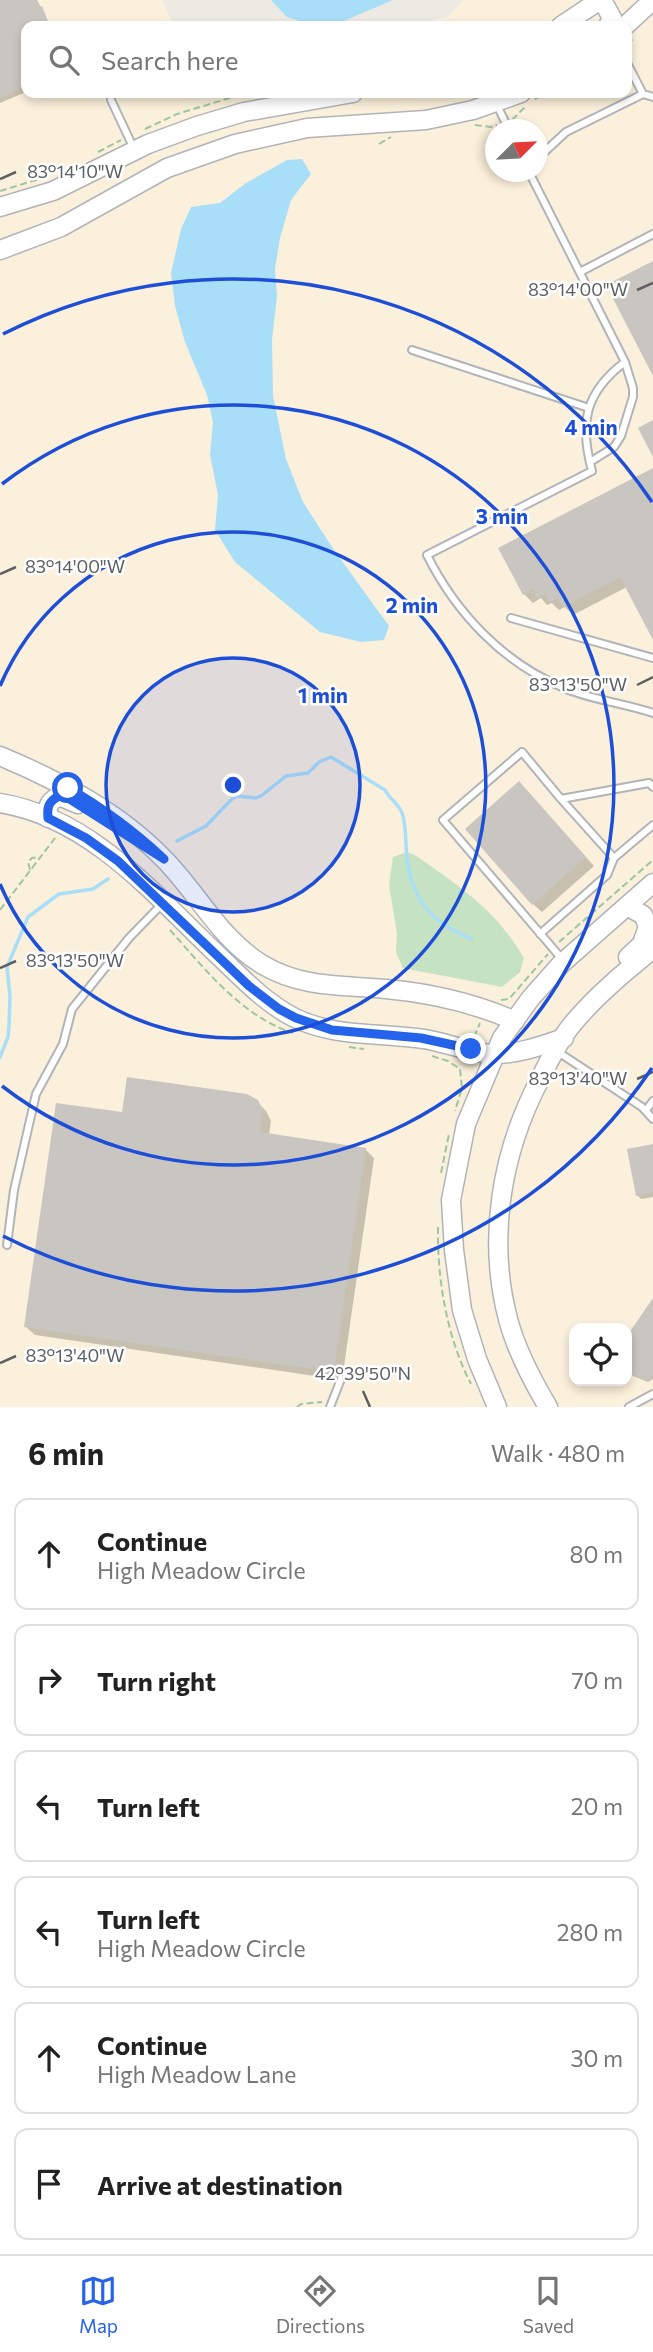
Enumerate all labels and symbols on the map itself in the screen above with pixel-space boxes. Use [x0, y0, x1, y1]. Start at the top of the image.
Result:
north arrow [485, 119, 548, 182]
text: 83°14'10"W [27, 160, 123, 182]
text: 83°14'00"W [528, 278, 628, 300]
text: 4 min [564, 414, 618, 439]
text: 3 min [476, 503, 528, 528]
text: 83°14'00"W [25, 555, 125, 577]
text: 2 min [386, 592, 438, 617]
text: 83°13'50"W [529, 673, 627, 695]
text: 1 min [298, 682, 348, 707]
route start [52, 772, 83, 803]
centre of rings [221, 773, 245, 797]
text: 83°13'50"W [26, 949, 124, 971]
route end [455, 1033, 486, 1064]
text: 83°13'40"W [529, 1067, 627, 1089]
text: 83°13'40"W [26, 1344, 124, 1366]
text: 42°39'50"N [315, 1362, 411, 1384]

